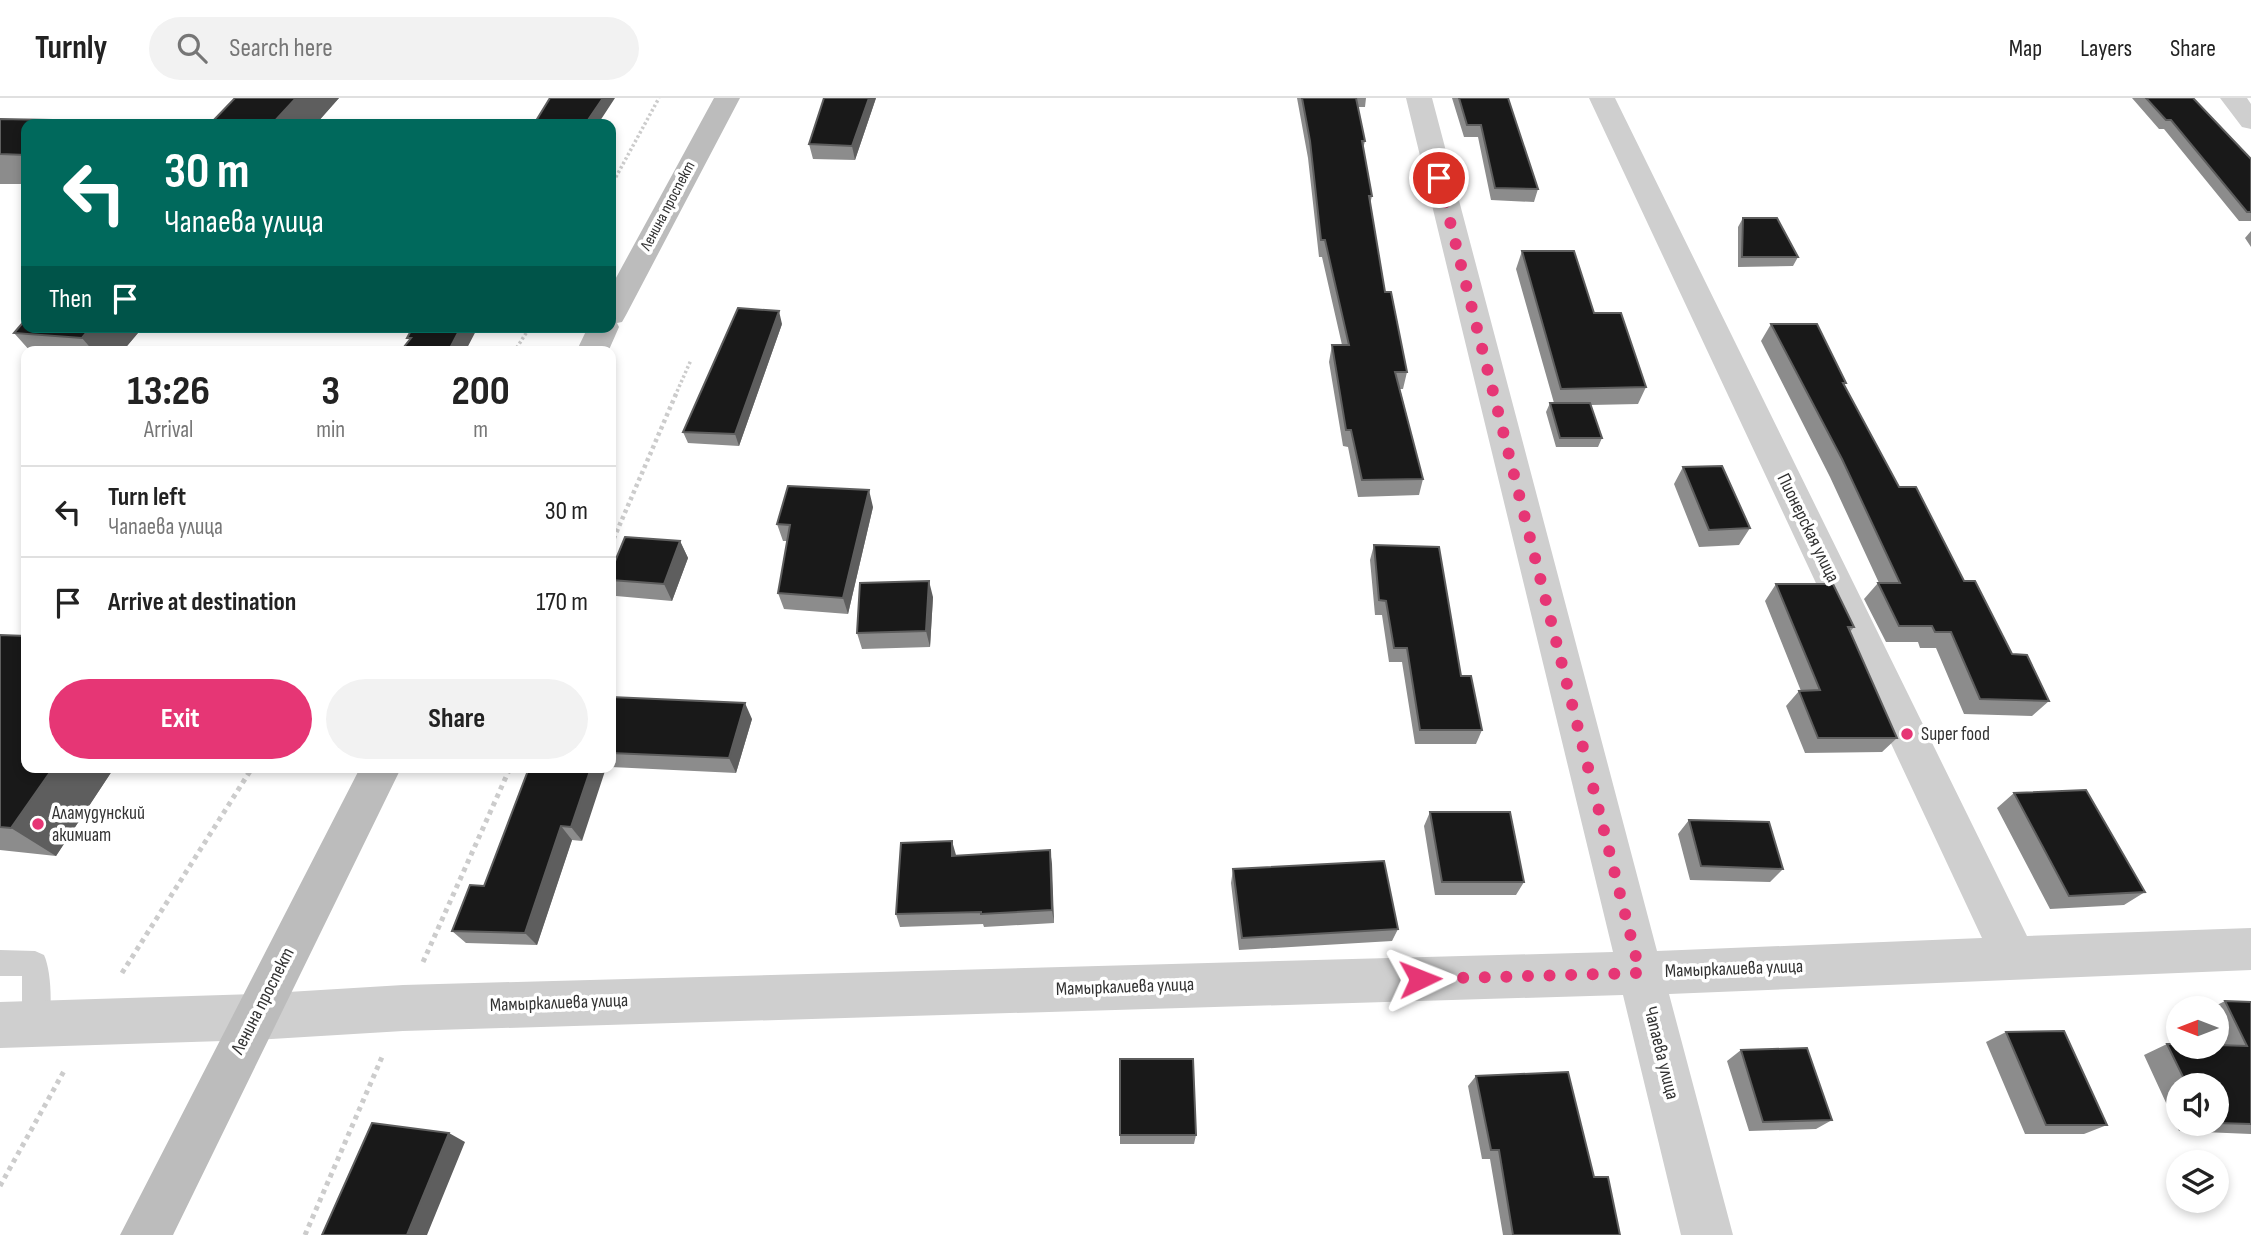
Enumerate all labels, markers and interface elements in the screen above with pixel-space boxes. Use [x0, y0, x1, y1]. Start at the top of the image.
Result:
search box [149, 17, 639, 80]
text: Turnly [35, 28, 107, 68]
icon: search [173, 29, 211, 67]
text: Search here [229, 33, 333, 64]
text: Map [2009, 34, 2042, 63]
text: Layers [2080, 34, 2132, 63]
text: Share [2170, 34, 2216, 63]
text: 30 m [164, 143, 249, 202]
icon: left [49, 147, 140, 238]
pin [1409, 148, 1469, 208]
street label: Ленина проспект [636, 158, 699, 255]
icon: arrive [1420, 159, 1458, 197]
text: Чапаева улица [164, 203, 324, 242]
icon: arrive [106, 280, 144, 318]
text: Then [49, 284, 92, 315]
text: 13:26 [127, 366, 210, 417]
text: 3 [321, 366, 340, 417]
text: 200 [451, 366, 510, 417]
text: Arrival [144, 416, 193, 444]
text: min [316, 416, 345, 444]
text: m [473, 416, 488, 444]
street label: Пионерская улица [1772, 470, 1844, 586]
text: Turn left [108, 482, 186, 513]
icon: left [49, 493, 87, 531]
text: 30 m [545, 496, 588, 527]
text: Чапаева улица [108, 513, 223, 541]
icon: arrive [49, 584, 87, 622]
text: Arrive at destination [108, 587, 296, 618]
text: 170 m [536, 587, 588, 618]
button: Exit [49, 679, 312, 759]
button: Share [326, 679, 588, 759]
place label: Super food [1921, 723, 1990, 746]
marker: Super food [1899, 726, 1915, 742]
place label: Аламудунский акимиат [51, 802, 145, 847]
marker: Аламудунский акимиат [30, 816, 46, 832]
position arrow [1383, 942, 1457, 1016]
street label: Ленина проспект [226, 944, 300, 1059]
street label: Мамыркалиева улица [1664, 955, 1804, 983]
street label: Мамыркалиева улица [1055, 973, 1195, 1001]
street label: Мамыркалиева улица [489, 989, 629, 1017]
north arrow [2166, 996, 2230, 1059]
map controls [2166, 996, 2229, 1213]
street label: Чапаева улица [1638, 1004, 1684, 1102]
button: sound [2166, 1073, 2229, 1136]
button: layers [2166, 1150, 2229, 1213]

